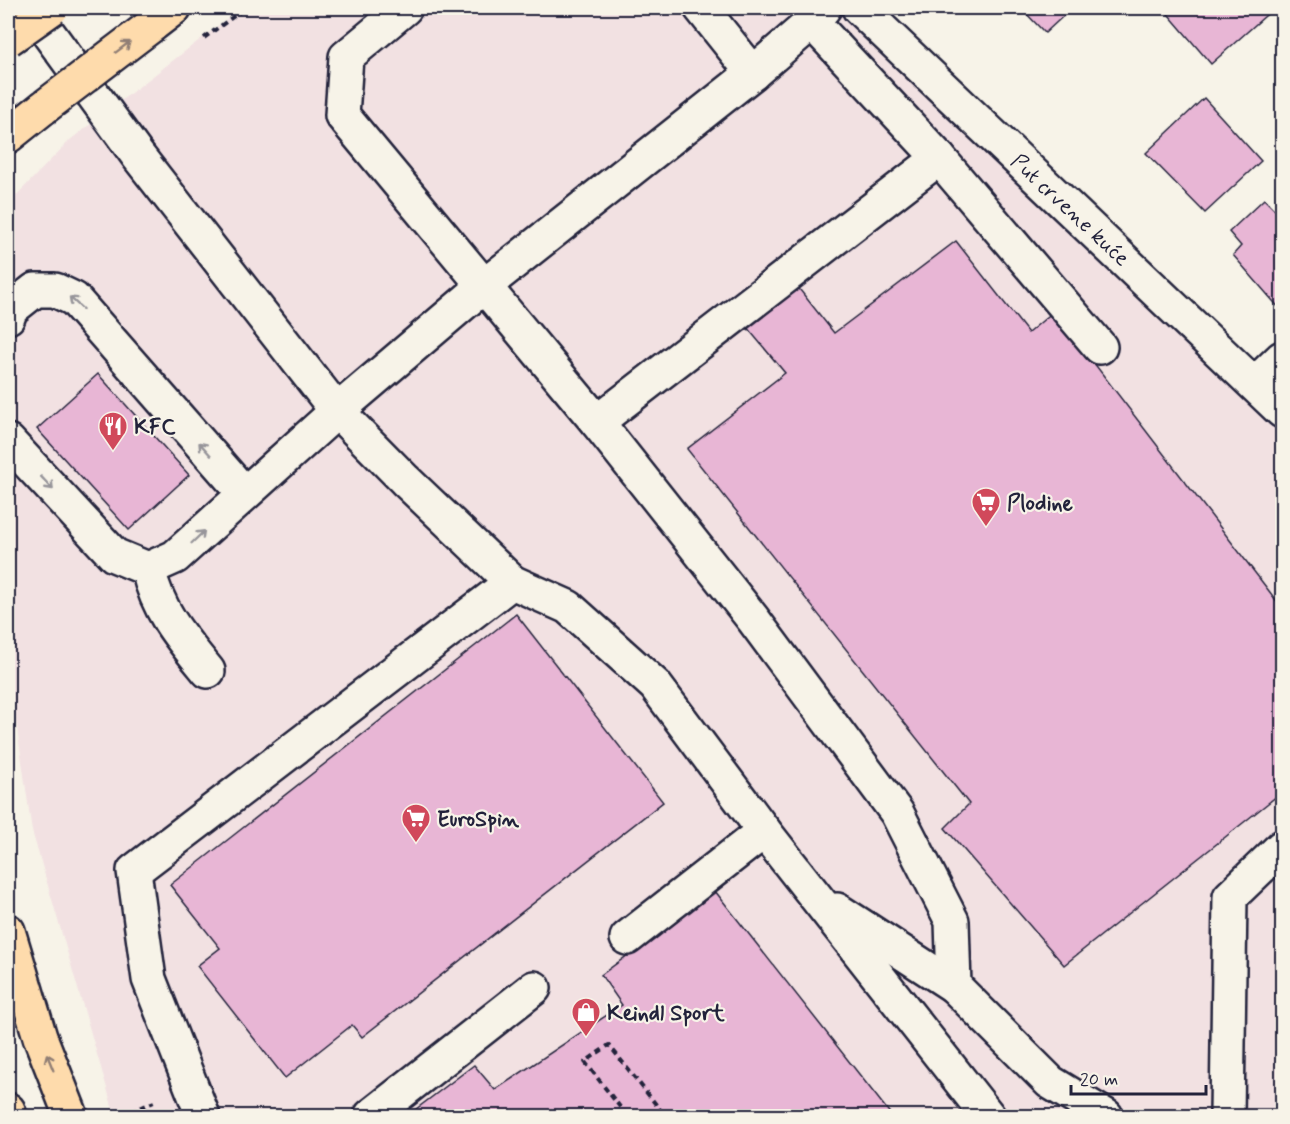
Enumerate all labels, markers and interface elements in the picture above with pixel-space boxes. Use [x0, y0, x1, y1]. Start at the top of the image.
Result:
one-way arrow [114, 41, 130, 54]
street label: Put crvene kuće [1004, 148, 1135, 273]
one-way arrow [69, 296, 84, 310]
restaurant icon: KFC [97, 410, 129, 452]
place label: KFC [134, 414, 176, 442]
one-way arrow [198, 442, 212, 457]
one-way arrow [40, 476, 55, 491]
supermarket icon: Plodine [970, 486, 1002, 528]
place label: Plodine [1007, 490, 1074, 518]
one-way arrow [191, 530, 206, 544]
supermarket icon: EuroSpin [400, 802, 432, 844]
place label: EuroSpin [437, 806, 520, 834]
shop icon: Keindl Sport [570, 996, 602, 1038]
place label: Keindl Sport [607, 1000, 726, 1028]
one-way arrow [43, 1053, 54, 1072]
scale bar [1071, 1058, 1206, 1096]
text: 20 m [1080, 1068, 1118, 1092]

